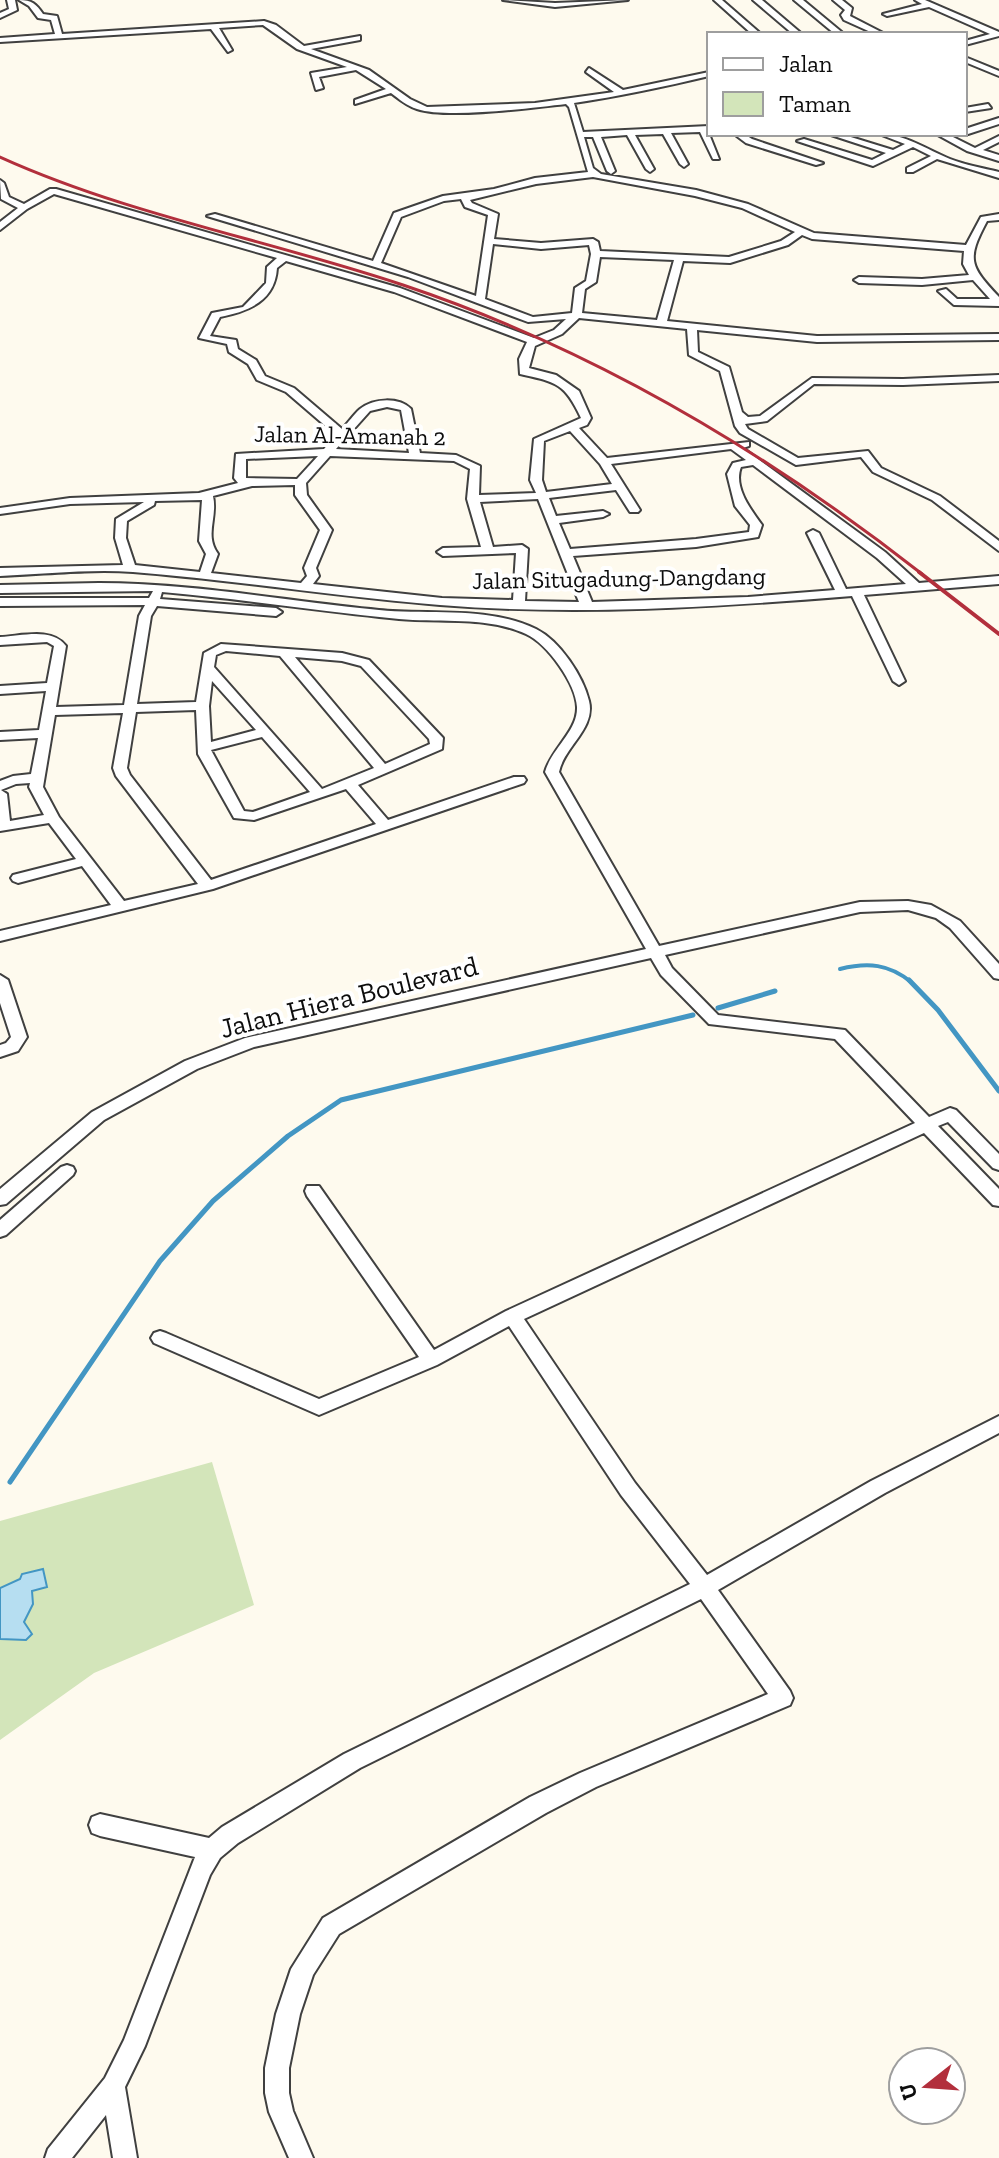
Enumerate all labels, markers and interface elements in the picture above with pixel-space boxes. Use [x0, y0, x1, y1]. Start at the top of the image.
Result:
legend [707, 32, 967, 136]
text: Jalan [779, 49, 833, 78]
text: Taman [779, 89, 851, 118]
street label: Jalan Al-Amanah 2 [254, 419, 446, 451]
street label: Jalan Situgadung-Dangdang [472, 561, 766, 595]
street label: Jalan Hiera Boulevard [217, 949, 481, 1045]
north arrow [887, 2046, 967, 2126]
text: U [893, 2080, 924, 2103]

